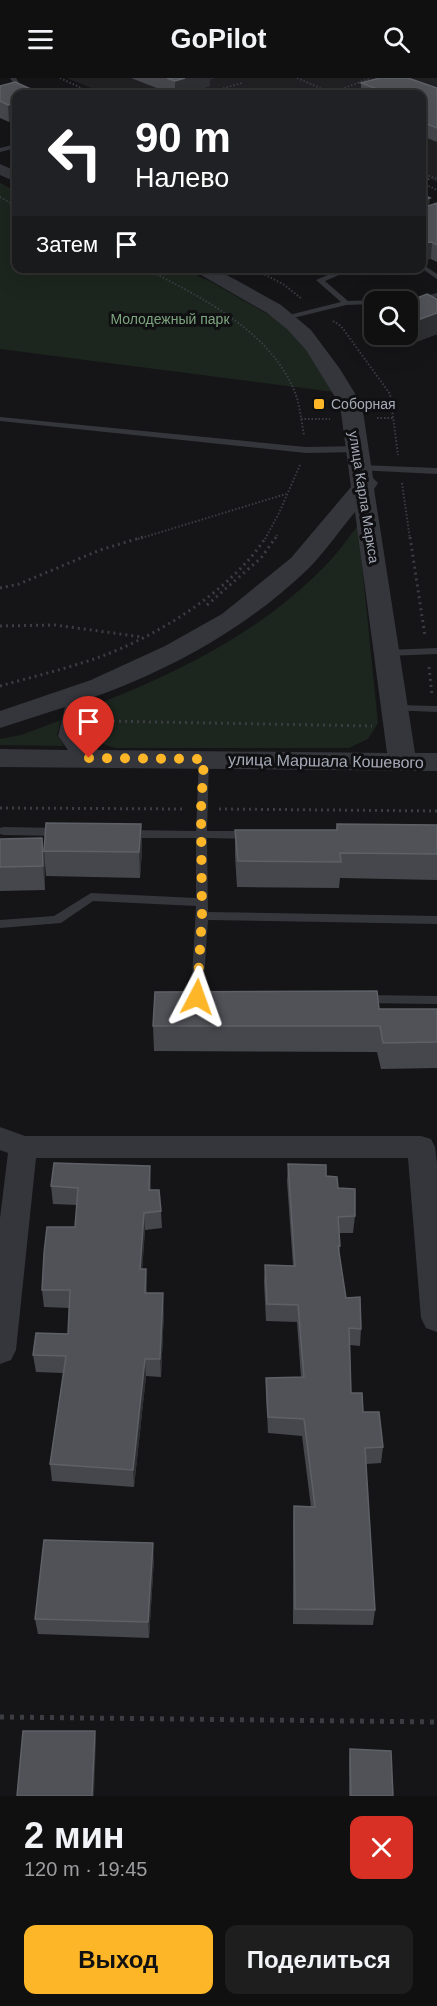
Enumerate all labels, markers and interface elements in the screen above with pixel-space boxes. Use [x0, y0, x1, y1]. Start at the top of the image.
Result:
icon: menu [24, 23, 57, 56]
icon: search [380, 23, 413, 56]
text: GoPilot [171, 24, 267, 54]
icon: left [36, 114, 114, 192]
text: 90 m [135, 114, 231, 161]
text: Налево [135, 163, 229, 193]
icon: arrive [110, 228, 143, 261]
text: Затем [36, 232, 98, 257]
map controls [364, 291, 418, 345]
button: search [364, 291, 418, 345]
park label: Молодежный парк [110, 311, 230, 327]
place label: Соборная [331, 396, 396, 412]
marker: Соборная [312, 397, 326, 411]
street label: улица Карла Маркса [346, 430, 382, 565]
pin [63, 696, 114, 758]
icon: arrive [72, 705, 105, 738]
street label: улица Маршала Кошевого [228, 751, 424, 771]
position arrow [165, 965, 229, 1029]
text: 2 мин [24, 1815, 125, 1856]
button: close [350, 1816, 413, 1879]
text: 120 m · 19:45 [24, 1858, 147, 1880]
button: Выход [24, 1925, 213, 1994]
button: Поделиться [225, 1925, 413, 1994]

